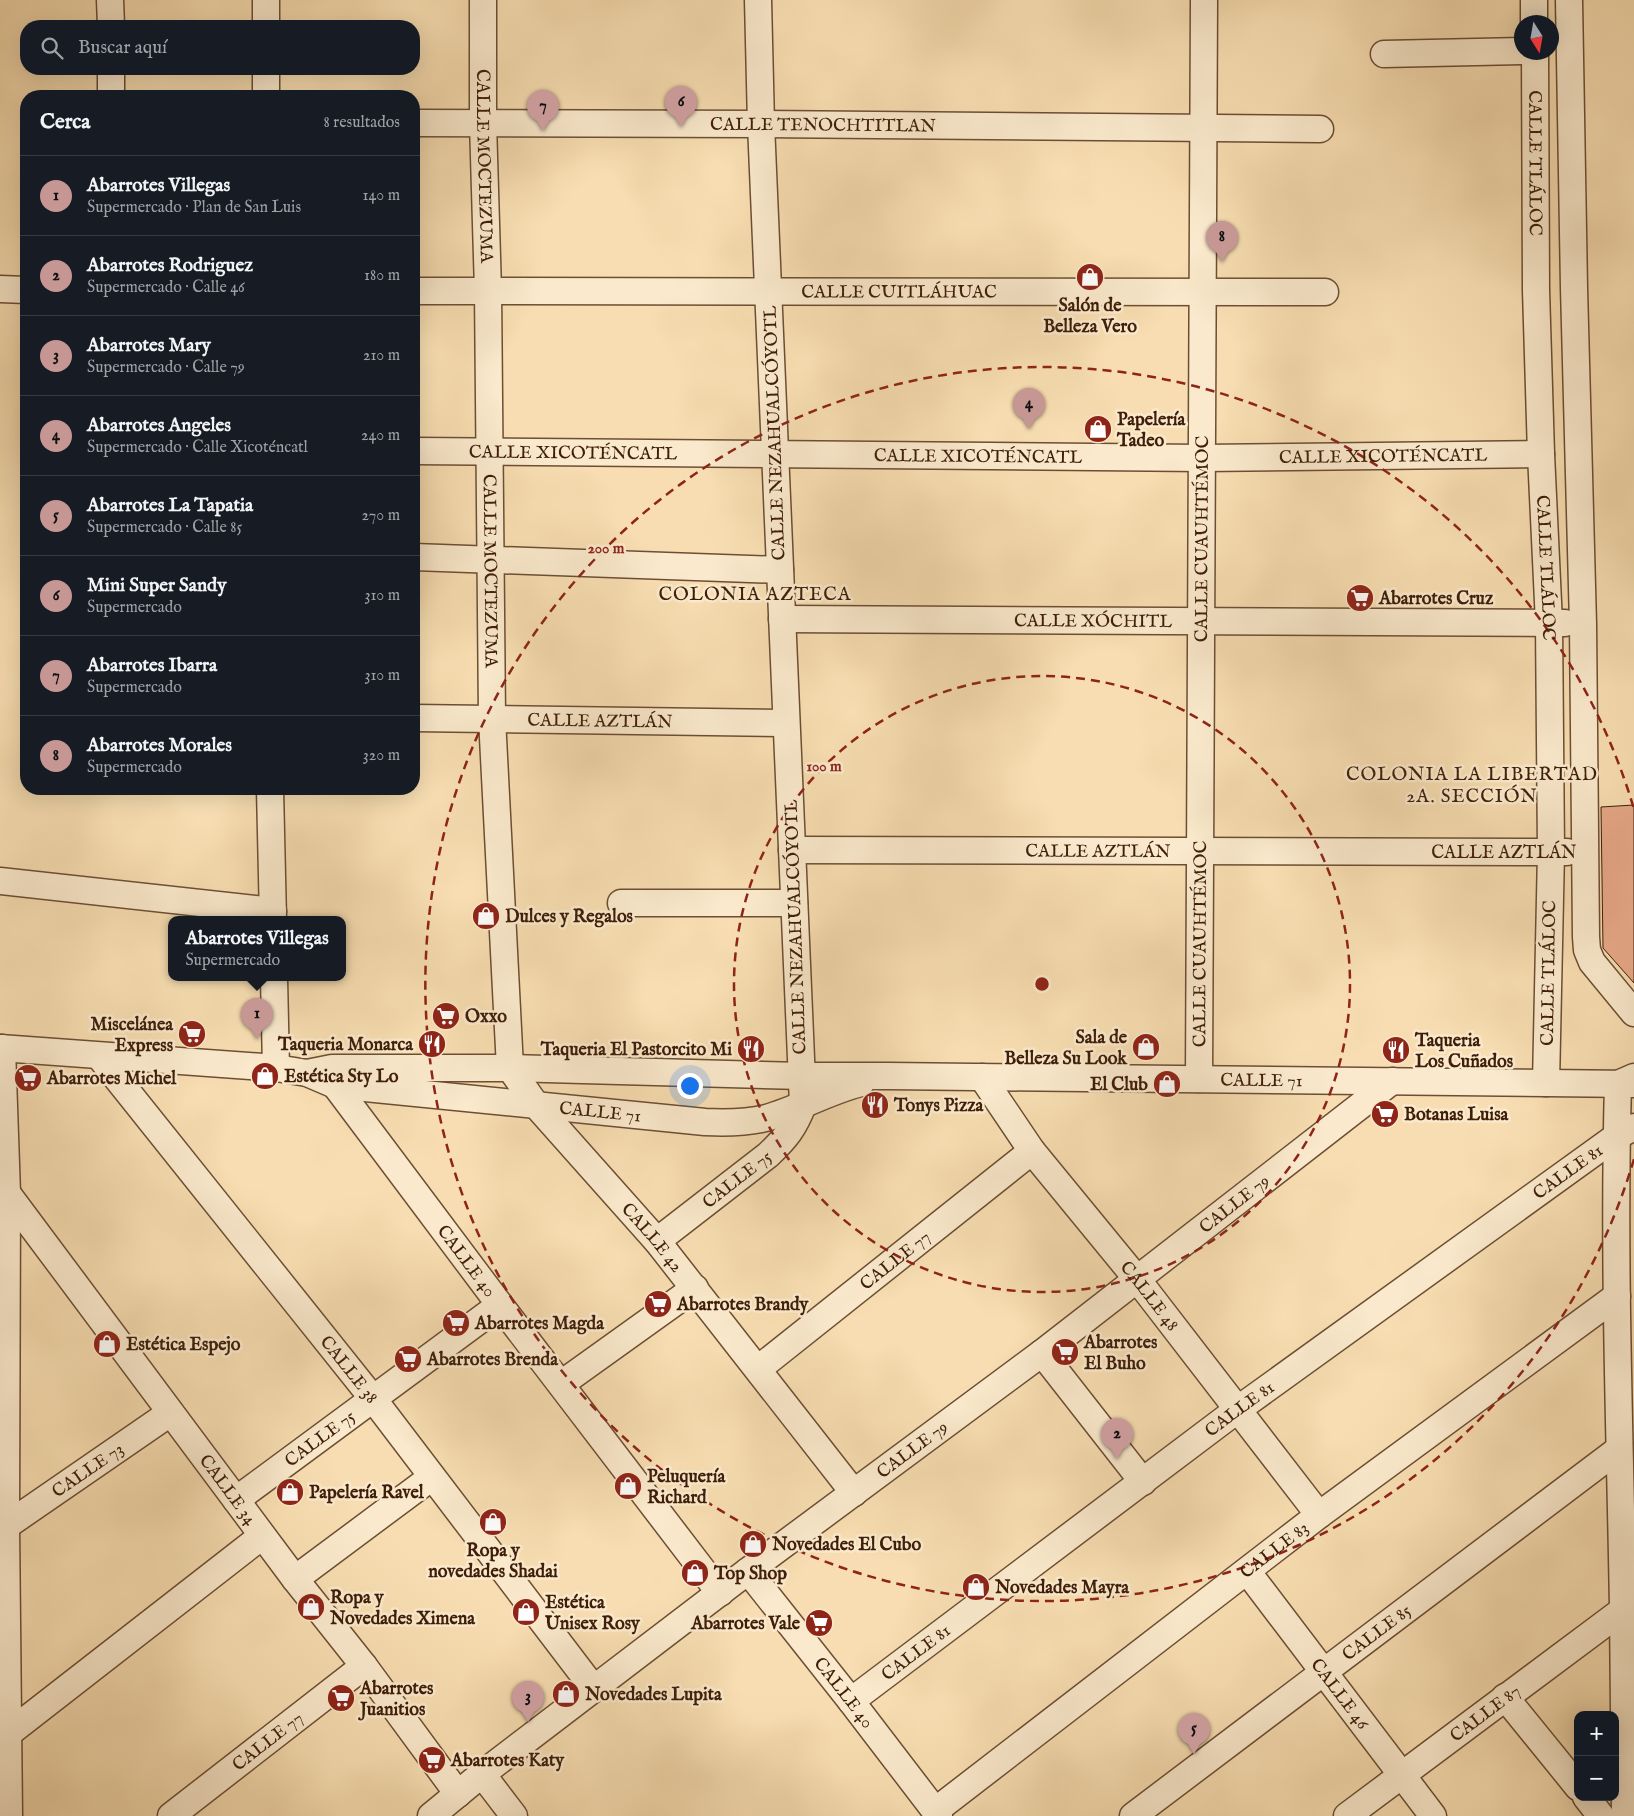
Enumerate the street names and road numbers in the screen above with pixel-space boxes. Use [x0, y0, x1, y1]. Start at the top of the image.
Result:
street label: CALLE MOCTEZUMA [470, 69, 497, 264]
street label: CALLE TLÁLOC [1522, 90, 1548, 236]
street label: CALLE TENOCHTITLAN [710, 114, 936, 139]
street label: CALLE CUITLÁHUAC [801, 280, 997, 305]
street label: CALLE NEZAHUALCÓYOTL [758, 305, 791, 561]
street label: CALLE CUAUHTÉMOC [1190, 436, 1215, 642]
street label: CALLE XICOTÉNCATL [469, 441, 677, 466]
street label: CALLE XICOTÉNCATL [1279, 443, 1487, 470]
street label: CALLE XICOTÉNCATL [874, 444, 1082, 470]
street label: CALLE MOCTEZUMA [477, 474, 502, 669]
street label: CALLE TLÁLOC [1530, 495, 1560, 641]
street label: CALLE XÓCHITL [1014, 609, 1172, 634]
street label: CALLE AZTLÁN [527, 709, 673, 734]
street label: CALLE NEZAHUALCÓYOTL [779, 799, 812, 1055]
street label: CALLE AZTLÁN [1025, 839, 1171, 864]
street label: CALLE AZTLÁN [1431, 840, 1577, 865]
street label: CALLE CUAUHTÉMOC [1188, 841, 1213, 1047]
street label: CALLE TLÁLOC [1535, 900, 1562, 1046]
street label: CALLE 71 [1220, 1070, 1303, 1093]
street label: CALLE 71 [558, 1097, 642, 1129]
street label: CALLE 81 [1529, 1140, 1608, 1206]
street label: CALLE 75 [698, 1146, 778, 1215]
street label: CALLE 79 [1195, 1170, 1275, 1240]
street label: CALLE 42 [615, 1199, 687, 1278]
street label: CALLE 40 [431, 1221, 500, 1303]
street label: CALLE 77 [856, 1226, 936, 1296]
street label: CALLE 48 [1114, 1257, 1183, 1336]
street label: CALLE 38 [314, 1331, 382, 1409]
street label: CALLE 81 [1201, 1377, 1279, 1443]
street label: CALLE 75 [281, 1406, 361, 1473]
street label: CALLE 79 [873, 1416, 953, 1485]
street label: CALLE 73 [48, 1438, 129, 1504]
street label: CALLE 34 [193, 1451, 261, 1531]
street label: CALLE 83 [1236, 1517, 1314, 1585]
street label: CALLE 85 [1338, 1600, 1417, 1667]
street label: CALLE 81 [877, 1620, 956, 1687]
street label: CALLE 40 [808, 1653, 878, 1734]
street label: CALLE 46 [1305, 1654, 1374, 1735]
street label: CALLE 87 [1446, 1680, 1526, 1748]
street label: CALLE 77 [228, 1708, 308, 1777]

